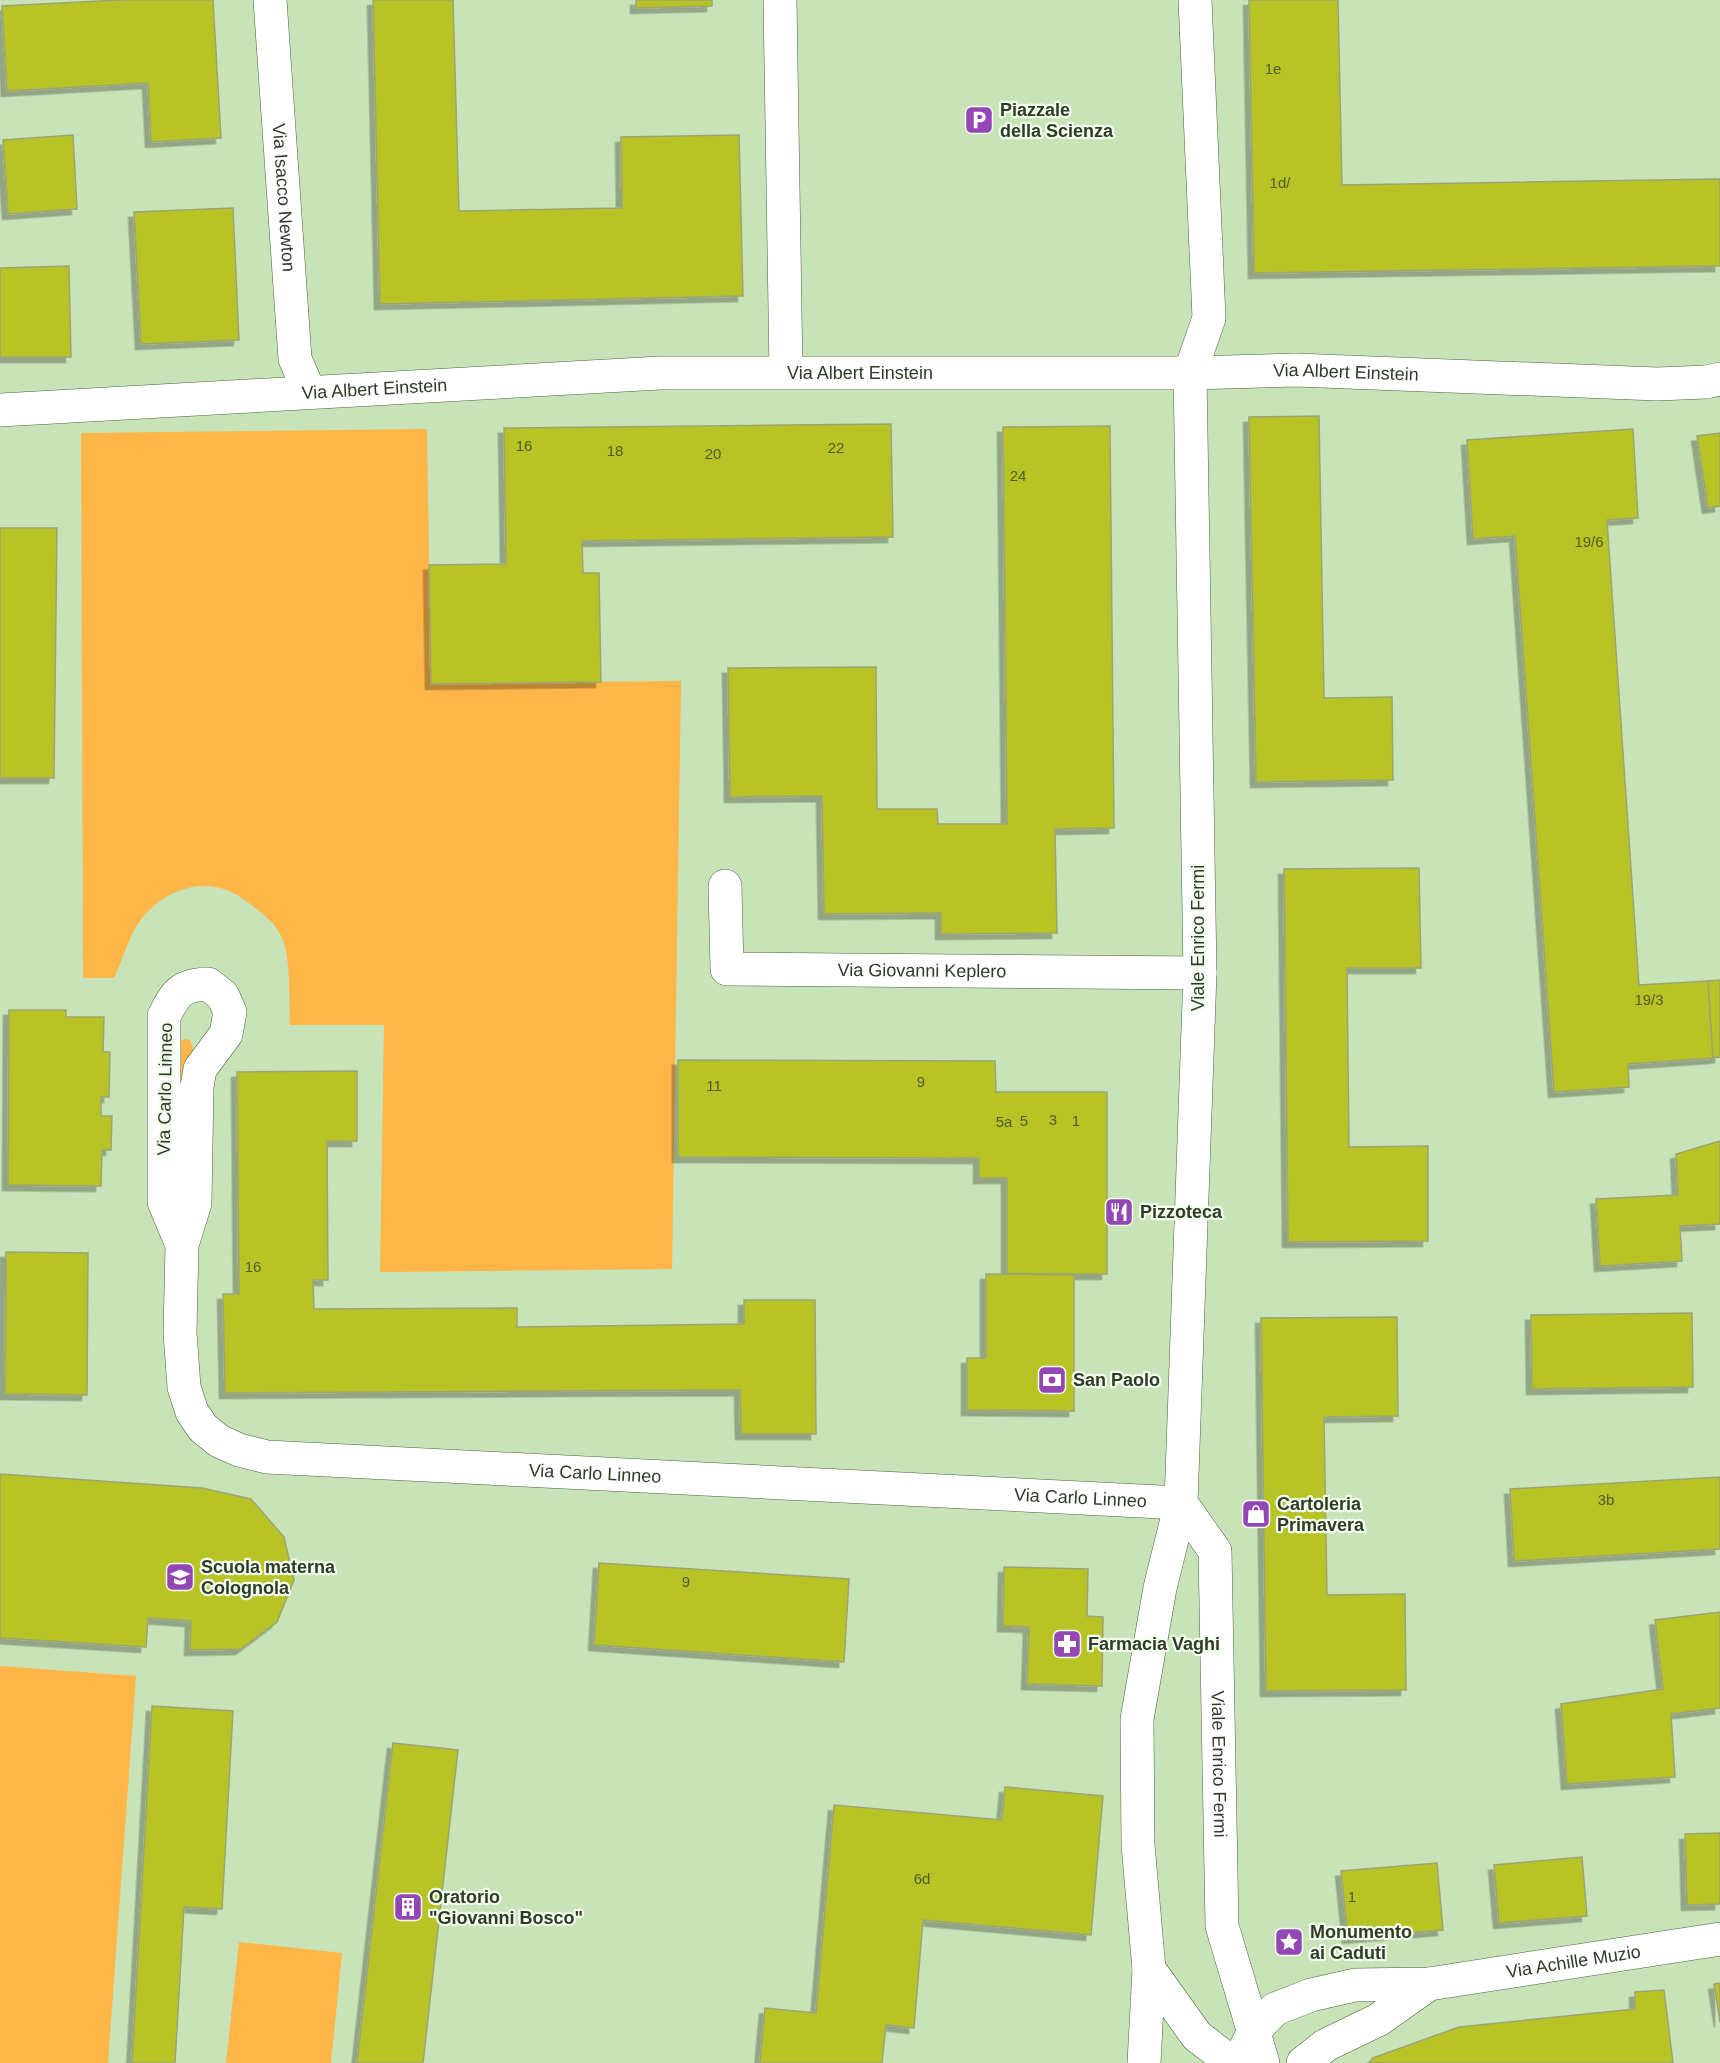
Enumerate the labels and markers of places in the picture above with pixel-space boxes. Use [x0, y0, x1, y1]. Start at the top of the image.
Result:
place label: Piazzale della Scienza [1000, 100, 1114, 141]
parking icon: Piazzale della Scienza [963, 104, 995, 136]
restaurant icon: Pizzoteca [1103, 1196, 1135, 1228]
place label: Pizzoteca [1140, 1202, 1223, 1222]
bank icon: San Paolo [1036, 1364, 1068, 1396]
place label: San Paolo [1073, 1370, 1160, 1390]
place label: Cartoleria Primavera [1277, 1494, 1365, 1535]
shop icon: Cartoleria Primavera [1240, 1498, 1272, 1530]
place label: Scuola materna Colognola [201, 1557, 336, 1598]
school or university icon: Scuola materna Colognola [164, 1561, 196, 1593]
pharmacy icon: Farmacia Vaghi [1051, 1628, 1083, 1660]
place label: Farmacia Vaghi [1088, 1634, 1220, 1654]
place label: Oratorio "Giovanni Bosco" [429, 1887, 583, 1928]
building icon: Oratorio "Giovanni Bosco" [392, 1891, 424, 1923]
place label: Monumento ai Caduti [1310, 1922, 1412, 1963]
place icon: Monumento ai Caduti [1273, 1926, 1305, 1958]

